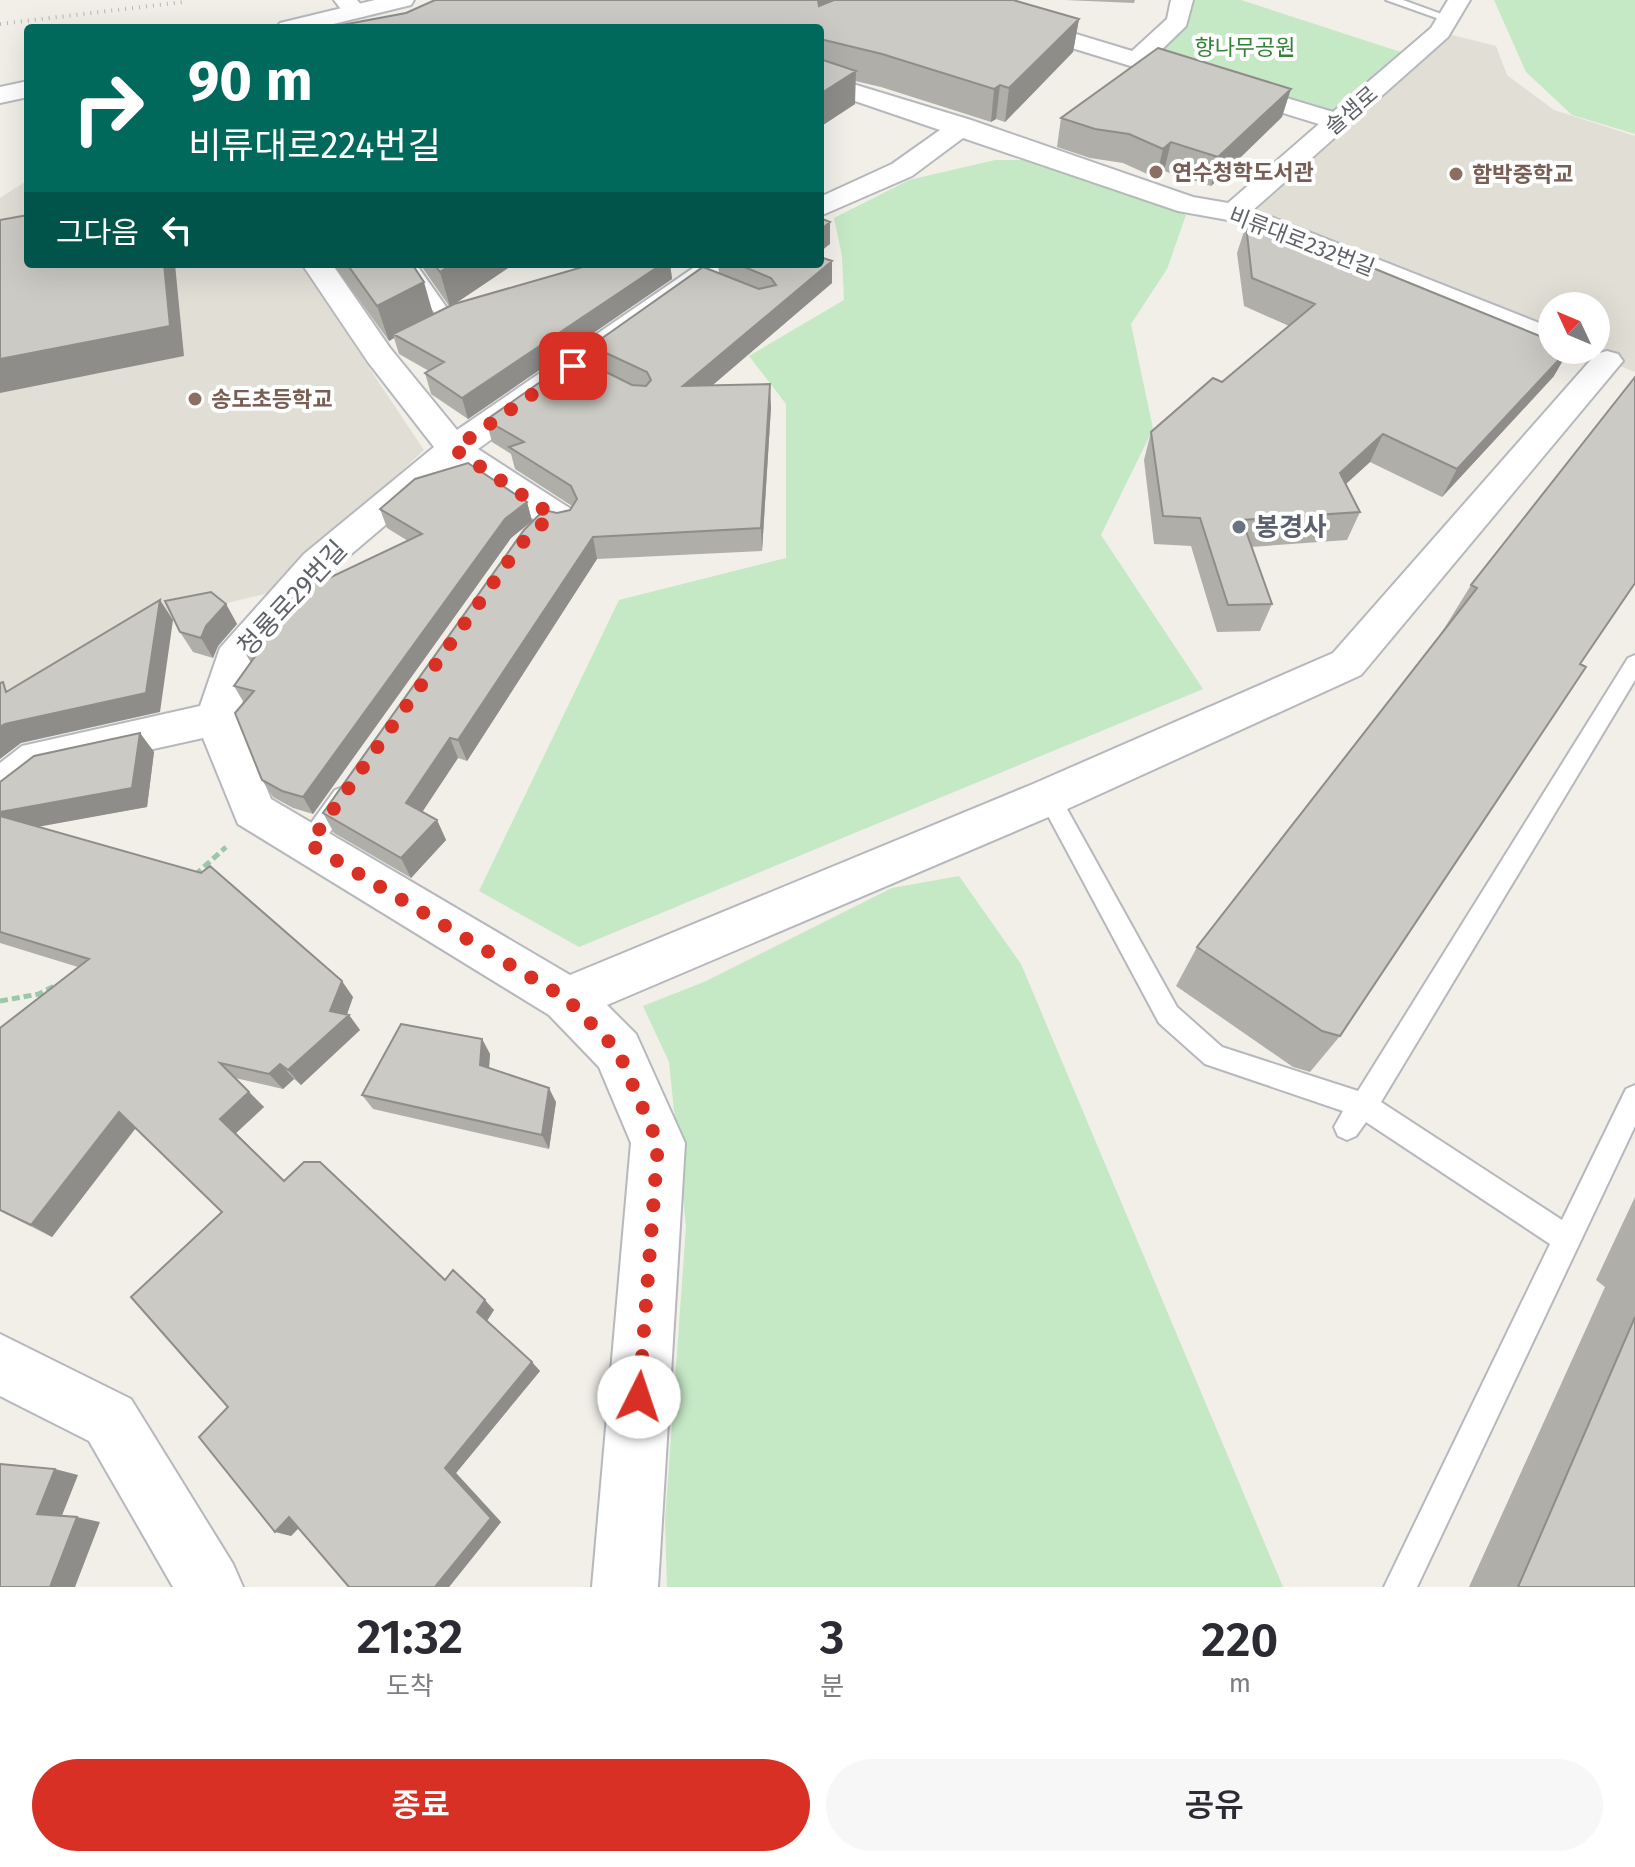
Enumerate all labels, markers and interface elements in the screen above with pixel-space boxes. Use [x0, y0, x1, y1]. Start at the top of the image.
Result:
park label: 향나무공원 [1194, 34, 1296, 61]
text: 90 m [188, 48, 313, 115]
icon: right [56, 56, 160, 160]
street label: 솔샘로 [1320, 80, 1383, 140]
text: 비류대로224번길 [188, 124, 441, 168]
place label: 연수청학도서관 [1172, 159, 1314, 186]
place label: 함박중학교 [1472, 161, 1573, 188]
marker: 연수청학도서관 [1147, 163, 1165, 181]
marker: 함박중학교 [1447, 165, 1465, 183]
street label: 비류대로232번길 [1225, 201, 1378, 282]
icon: left [155, 208, 199, 252]
text: 그다음 [56, 215, 139, 251]
north arrow [1538, 292, 1610, 364]
map controls [1538, 292, 1610, 364]
pin [539, 332, 607, 400]
icon: arrive [551, 344, 595, 388]
place label: 송도초등학교 [211, 386, 332, 413]
marker: 송도초등학교 [186, 390, 204, 408]
place label: 봉경사 [1255, 512, 1327, 543]
marker: 봉경사 [1230, 518, 1248, 536]
street label: 청룡로29번길 [231, 534, 353, 662]
position arrow [597, 1355, 681, 1439]
text: 21:32 [357, 1608, 463, 1666]
text: 3 [820, 1608, 845, 1666]
text: 220 [1201, 1611, 1278, 1669]
text: m [1229, 1668, 1251, 1699]
text: 도착 [386, 1671, 434, 1702]
text: 분 [820, 1671, 844, 1702]
button: 종료 [32, 1759, 810, 1851]
button: 공유 [826, 1759, 1603, 1851]

